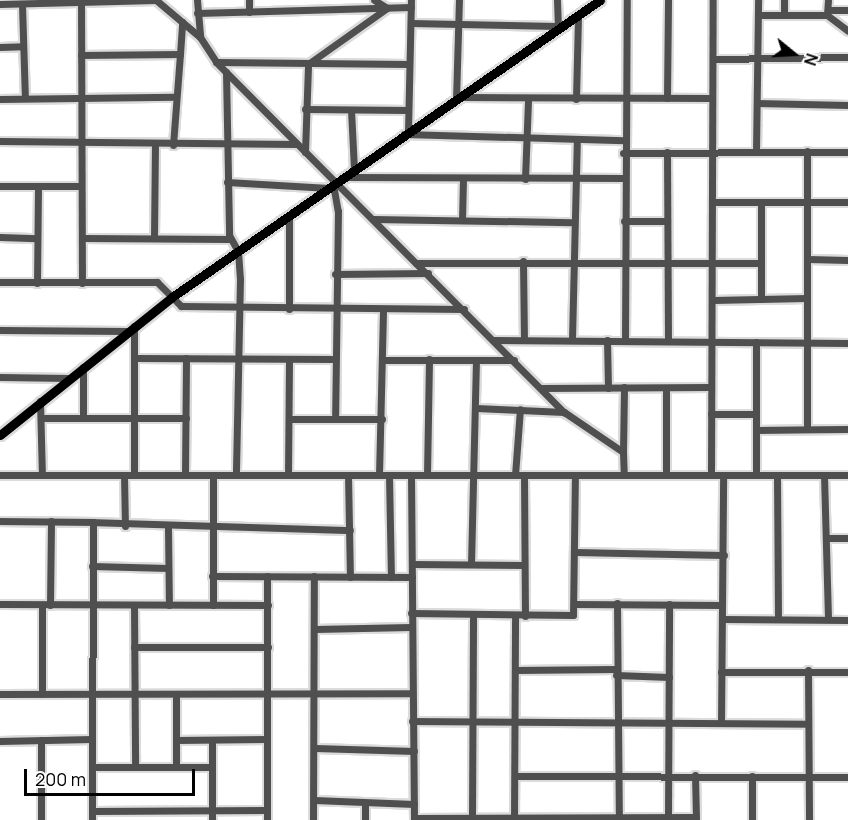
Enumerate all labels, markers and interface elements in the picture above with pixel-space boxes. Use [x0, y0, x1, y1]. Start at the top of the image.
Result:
north arrow [764, 24, 824, 84]
text: N [799, 51, 823, 68]
scale bar [27, 757, 198, 795]
text: 200 m [35, 767, 86, 791]

